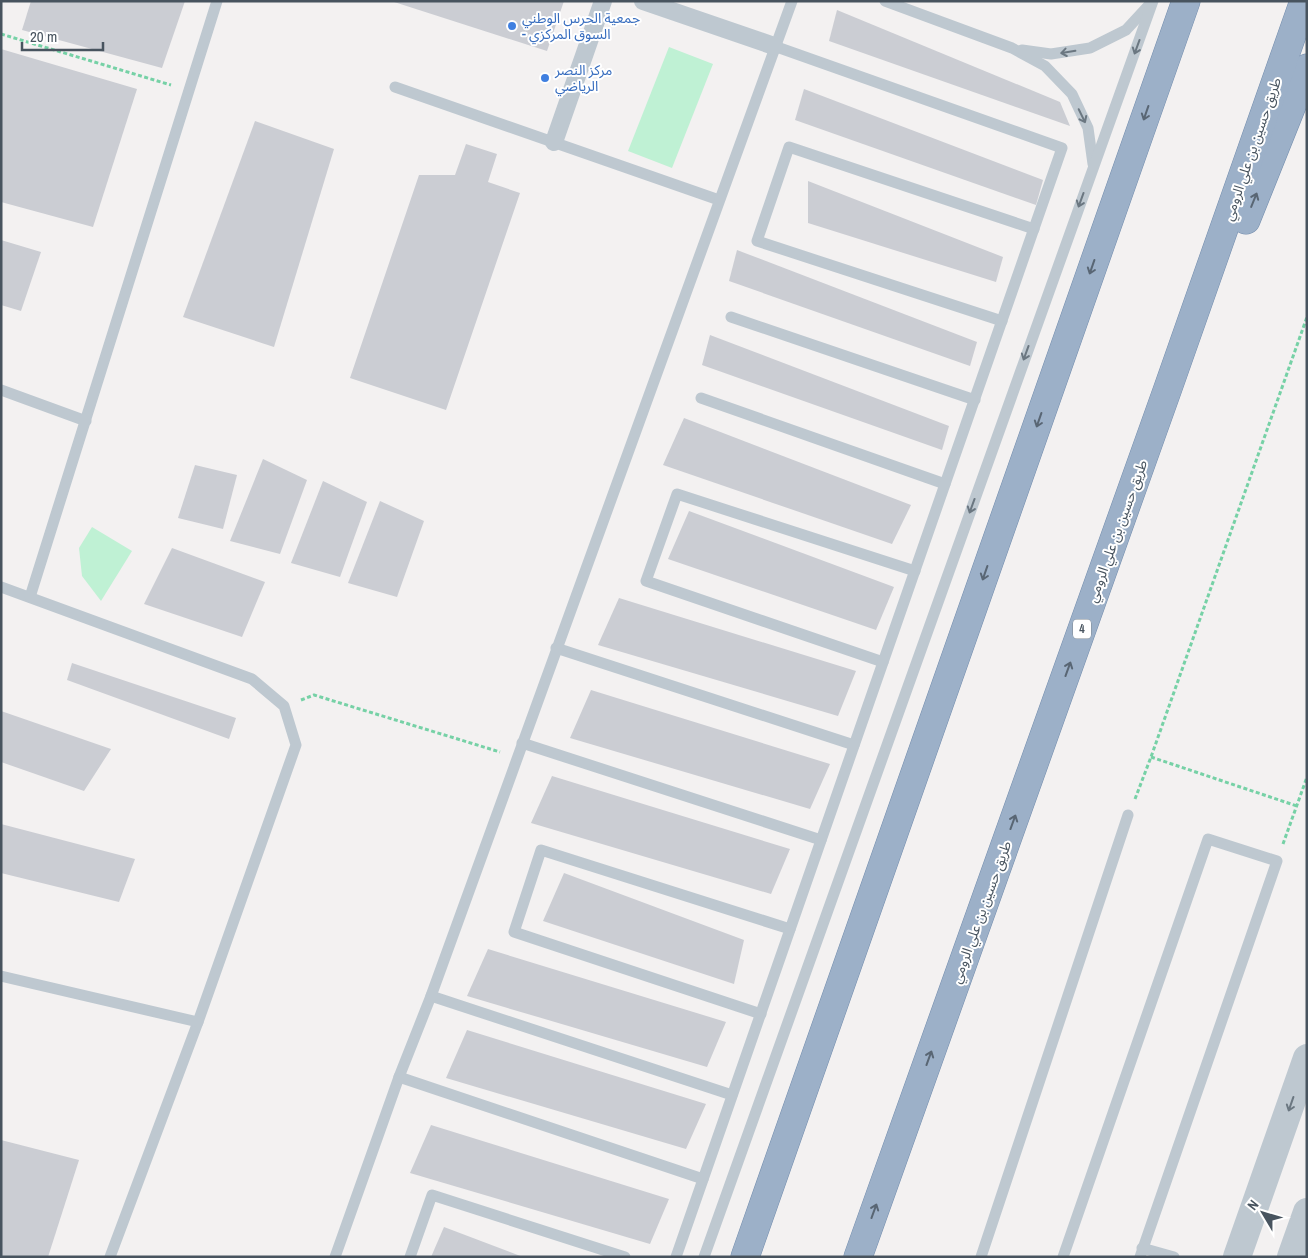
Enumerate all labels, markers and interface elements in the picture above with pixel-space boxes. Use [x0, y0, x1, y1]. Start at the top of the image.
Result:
place label: جمعية الحرس الوطني - السوق المركزي [522, 9, 640, 45]
scale bar [22, 20, 104, 52]
marker: جمعية الحرس الوطني - السوق المركزي [506, 20, 518, 32]
text: 20 m [30, 26, 57, 47]
one-way arrow [1132, 39, 1141, 54]
one-way arrow [1061, 47, 1077, 57]
place label: مركز النصر الرياضي [554, 61, 612, 97]
marker: مركز النصر الرياضي [539, 72, 551, 84]
street label: طريق حسين بن علي الرومي [1219, 75, 1287, 224]
one-way arrow [1141, 105, 1150, 121]
one-way arrow [1078, 108, 1088, 123]
one-way arrow [1076, 192, 1085, 207]
one-way arrow [1250, 193, 1259, 208]
one-way arrow [1087, 258, 1097, 274]
one-way arrow [1021, 345, 1031, 361]
one-way arrow [1034, 412, 1043, 427]
street label: طريق حسين بن علي الرومي [1083, 457, 1153, 606]
one-way arrow [967, 498, 976, 513]
one-way arrow [980, 565, 989, 580]
road number: 4 [1073, 620, 1091, 638]
one-way arrow [1064, 662, 1073, 678]
one-way arrow [1009, 815, 1018, 831]
street label: طريق حسين بن علي الرومي [947, 838, 1017, 987]
one-way arrow [925, 1051, 934, 1066]
one-way arrow [1286, 1096, 1295, 1111]
north arrow [1238, 1188, 1288, 1238]
text: N [1243, 1196, 1262, 1214]
one-way arrow [870, 1204, 879, 1219]

